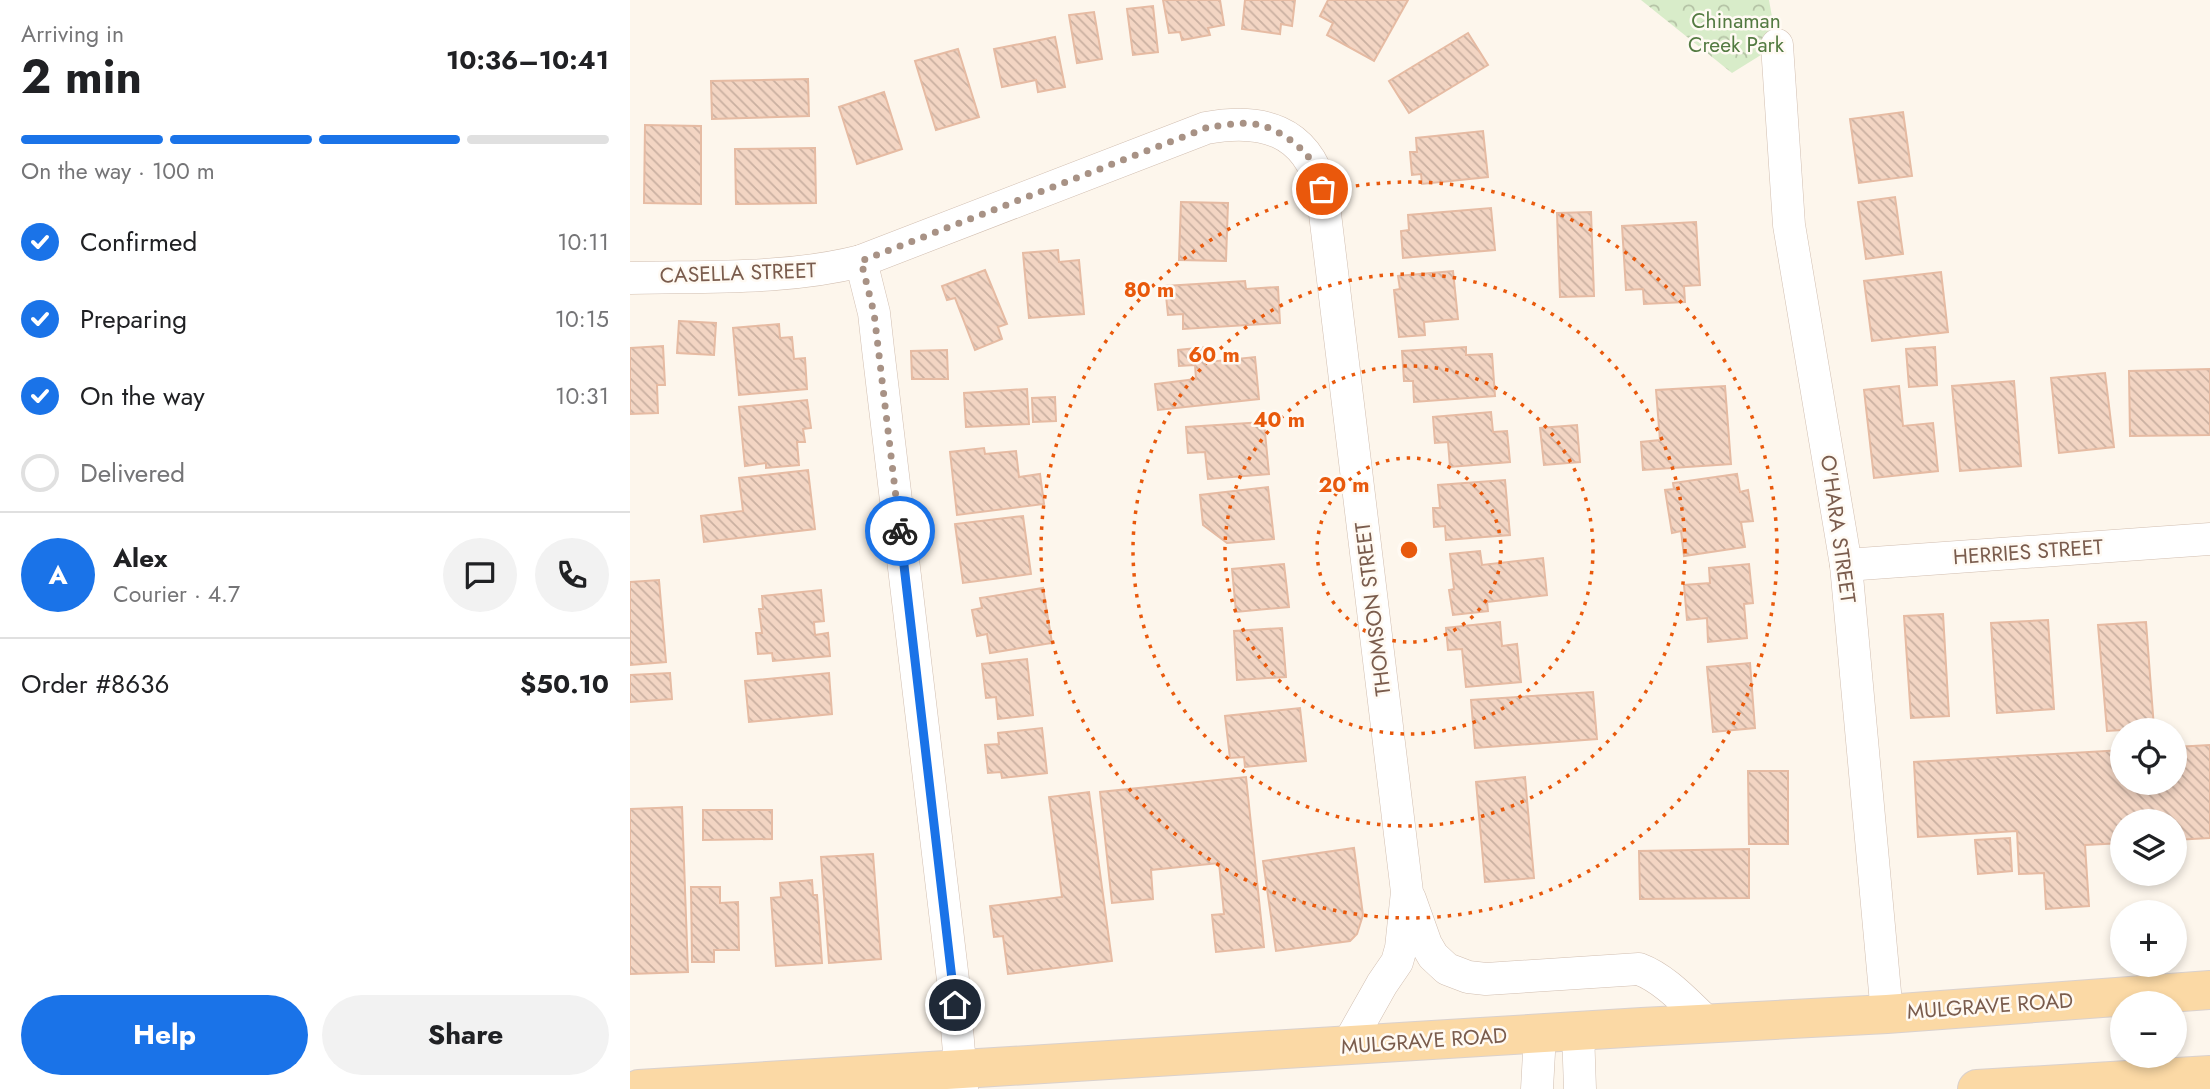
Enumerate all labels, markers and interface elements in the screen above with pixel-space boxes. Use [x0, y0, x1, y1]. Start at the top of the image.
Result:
park label: Chinaman Creek Park [1688, 6, 1785, 60]
text: Arriving in [21, 17, 124, 51]
text: 10:36–10:41 [446, 41, 609, 79]
text: 2 min [21, 44, 142, 110]
text: On the way · 100 m [21, 154, 215, 188]
pin [1292, 159, 1352, 219]
icon: bag [1303, 170, 1341, 208]
icon: check [21, 223, 59, 261]
text: Confirmed [80, 223, 197, 261]
text: 10:11 [557, 225, 609, 259]
street label: CASELLA STREET [659, 255, 817, 291]
text: 80 m [1124, 275, 1174, 305]
icon: check [21, 300, 59, 338]
text: Preparing [80, 300, 187, 338]
text: 10:15 [555, 302, 609, 336]
text: 60 m [1188, 340, 1240, 370]
icon: check [21, 377, 59, 415]
text: On the way [80, 377, 205, 415]
text: 10:31 [555, 379, 609, 413]
text: 40 m [1253, 405, 1305, 435]
street label: O'HARA STREET [1813, 453, 1863, 605]
text: Delivered [80, 454, 185, 492]
text: 20 m [1318, 470, 1370, 500]
courier [865, 496, 935, 566]
icon: bike [881, 512, 919, 550]
street label: THOMSON STREET [1347, 520, 1399, 698]
street label: HERRIES STREET [1952, 532, 2104, 572]
button: chat [443, 538, 517, 612]
button: phone [535, 538, 609, 612]
centre of rings [1397, 538, 1421, 562]
text: Alex [113, 539, 167, 577]
text: A [48, 556, 68, 594]
text: Courier · 4.7 [113, 577, 240, 611]
text: Order #8636 [21, 665, 169, 703]
text: $50.10 [520, 665, 609, 703]
map controls [2110, 718, 2187, 1068]
button: locate [2110, 718, 2187, 795]
button: layers [2110, 809, 2187, 886]
button: + [2110, 900, 2187, 977]
pin [925, 975, 985, 1035]
street label: MULGRAVE ROAD [1906, 985, 2074, 1027]
icon: home [936, 986, 974, 1024]
button: − [2110, 991, 2187, 1068]
button: Help [21, 995, 308, 1075]
button: Share [322, 995, 609, 1075]
street label: MULGRAVE ROAD [1340, 1020, 1508, 1062]

